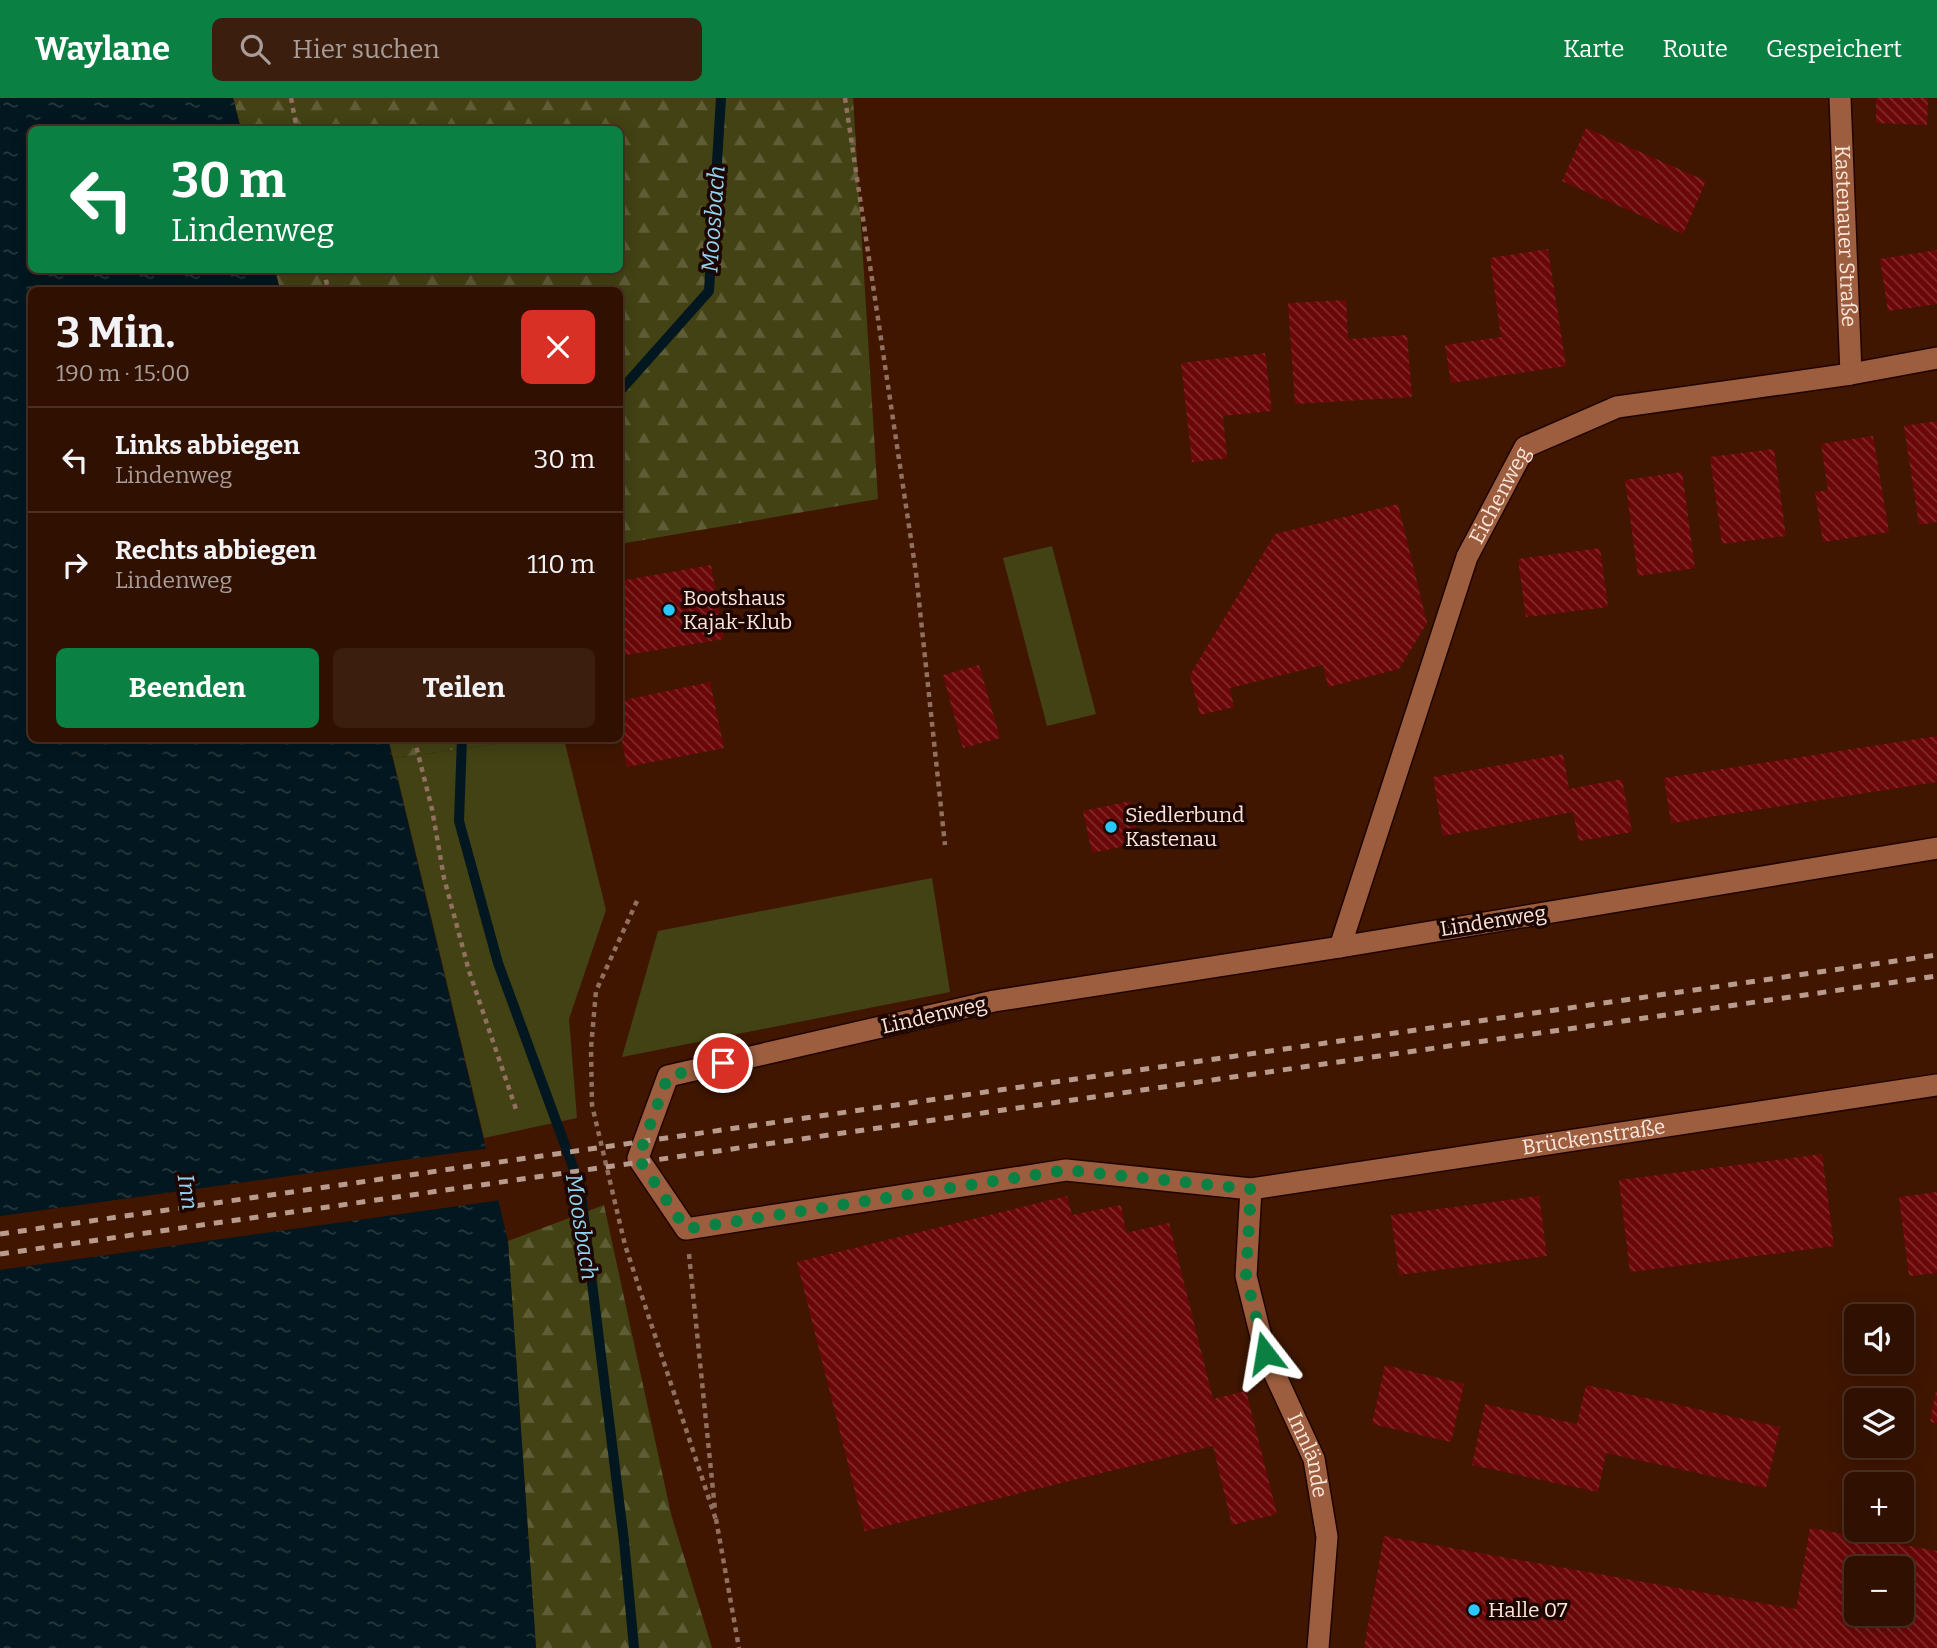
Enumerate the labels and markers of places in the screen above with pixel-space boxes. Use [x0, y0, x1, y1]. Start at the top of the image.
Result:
place label: Bootshaus Kajak-Klub [683, 585, 792, 635]
marker: Bootshaus Kajak-Klub [661, 602, 677, 618]
place label: Siedlerbund Kastenau [1125, 802, 1245, 852]
marker: Siedlerbund Kastenau [1103, 819, 1119, 835]
pin [693, 1033, 753, 1093]
place label: Halle 07 [1488, 1597, 1568, 1623]
marker: Halle 07 [1466, 1602, 1482, 1618]

